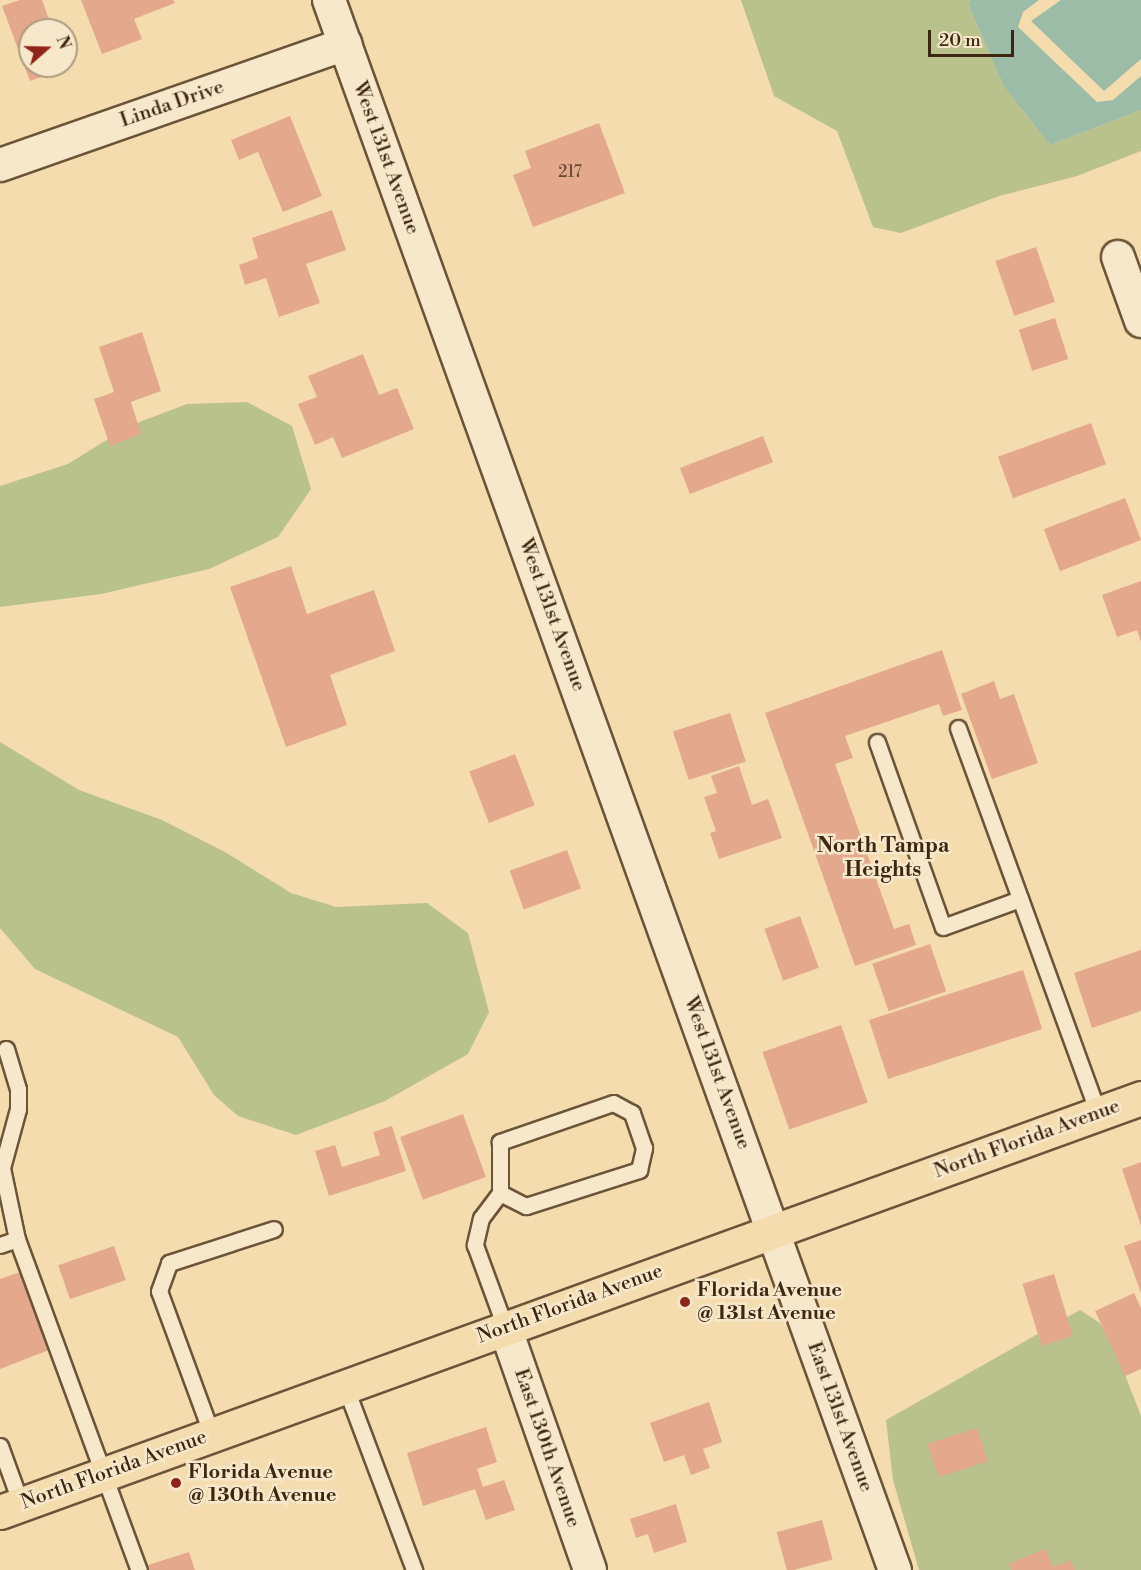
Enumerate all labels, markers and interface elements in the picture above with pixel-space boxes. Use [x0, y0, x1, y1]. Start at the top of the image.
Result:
north arrow [18, 18, 78, 78]
scale bar [931, 18, 1016, 56]
text: 20 m [939, 29, 981, 52]
text: N [51, 33, 75, 52]
street label: Linda Drive [117, 75, 227, 133]
street label: West 131st Avenue [347, 78, 425, 238]
house number: 217 [558, 162, 582, 182]
street label: West 131st Avenue [513, 535, 591, 695]
district label: North Tampa Heights [817, 833, 949, 883]
street label: West 131st Avenue [678, 993, 756, 1153]
street label: North Florida Avenue [931, 1094, 1123, 1184]
street label: North Florida Avenue [474, 1259, 666, 1349]
place label: Florida Avenue @ 131st Avenue [697, 1278, 842, 1325]
marker: Florida Avenue @ 131st Avenue [678, 1295, 692, 1309]
street label: East 131st Avenue [802, 1339, 878, 1495]
street label: East 130th Avenue [509, 1365, 585, 1531]
street label: North Florida Avenue [18, 1425, 210, 1515]
place label: Florida Avenue @ 130th Avenue [188, 1460, 336, 1507]
marker: Florida Avenue @ 130th Avenue [169, 1476, 183, 1490]

